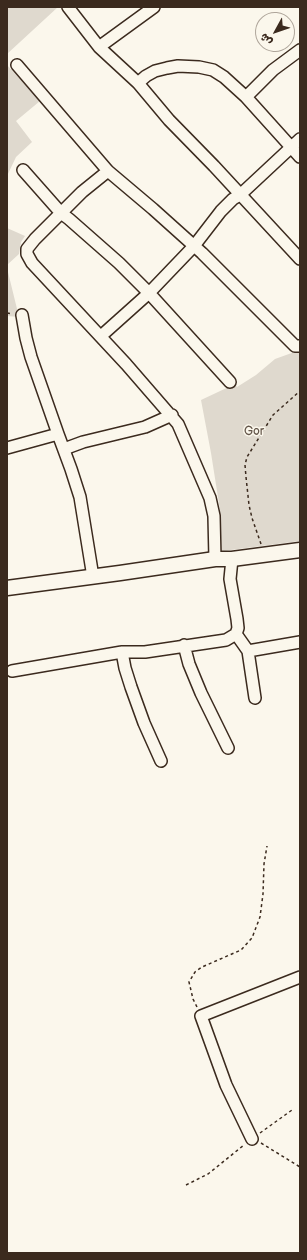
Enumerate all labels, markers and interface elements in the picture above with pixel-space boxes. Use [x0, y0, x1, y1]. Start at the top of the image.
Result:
north arrow [255, 12, 295, 52]
text: ش [257, 31, 275, 48]
park label: Gor [244, 425, 264, 439]

